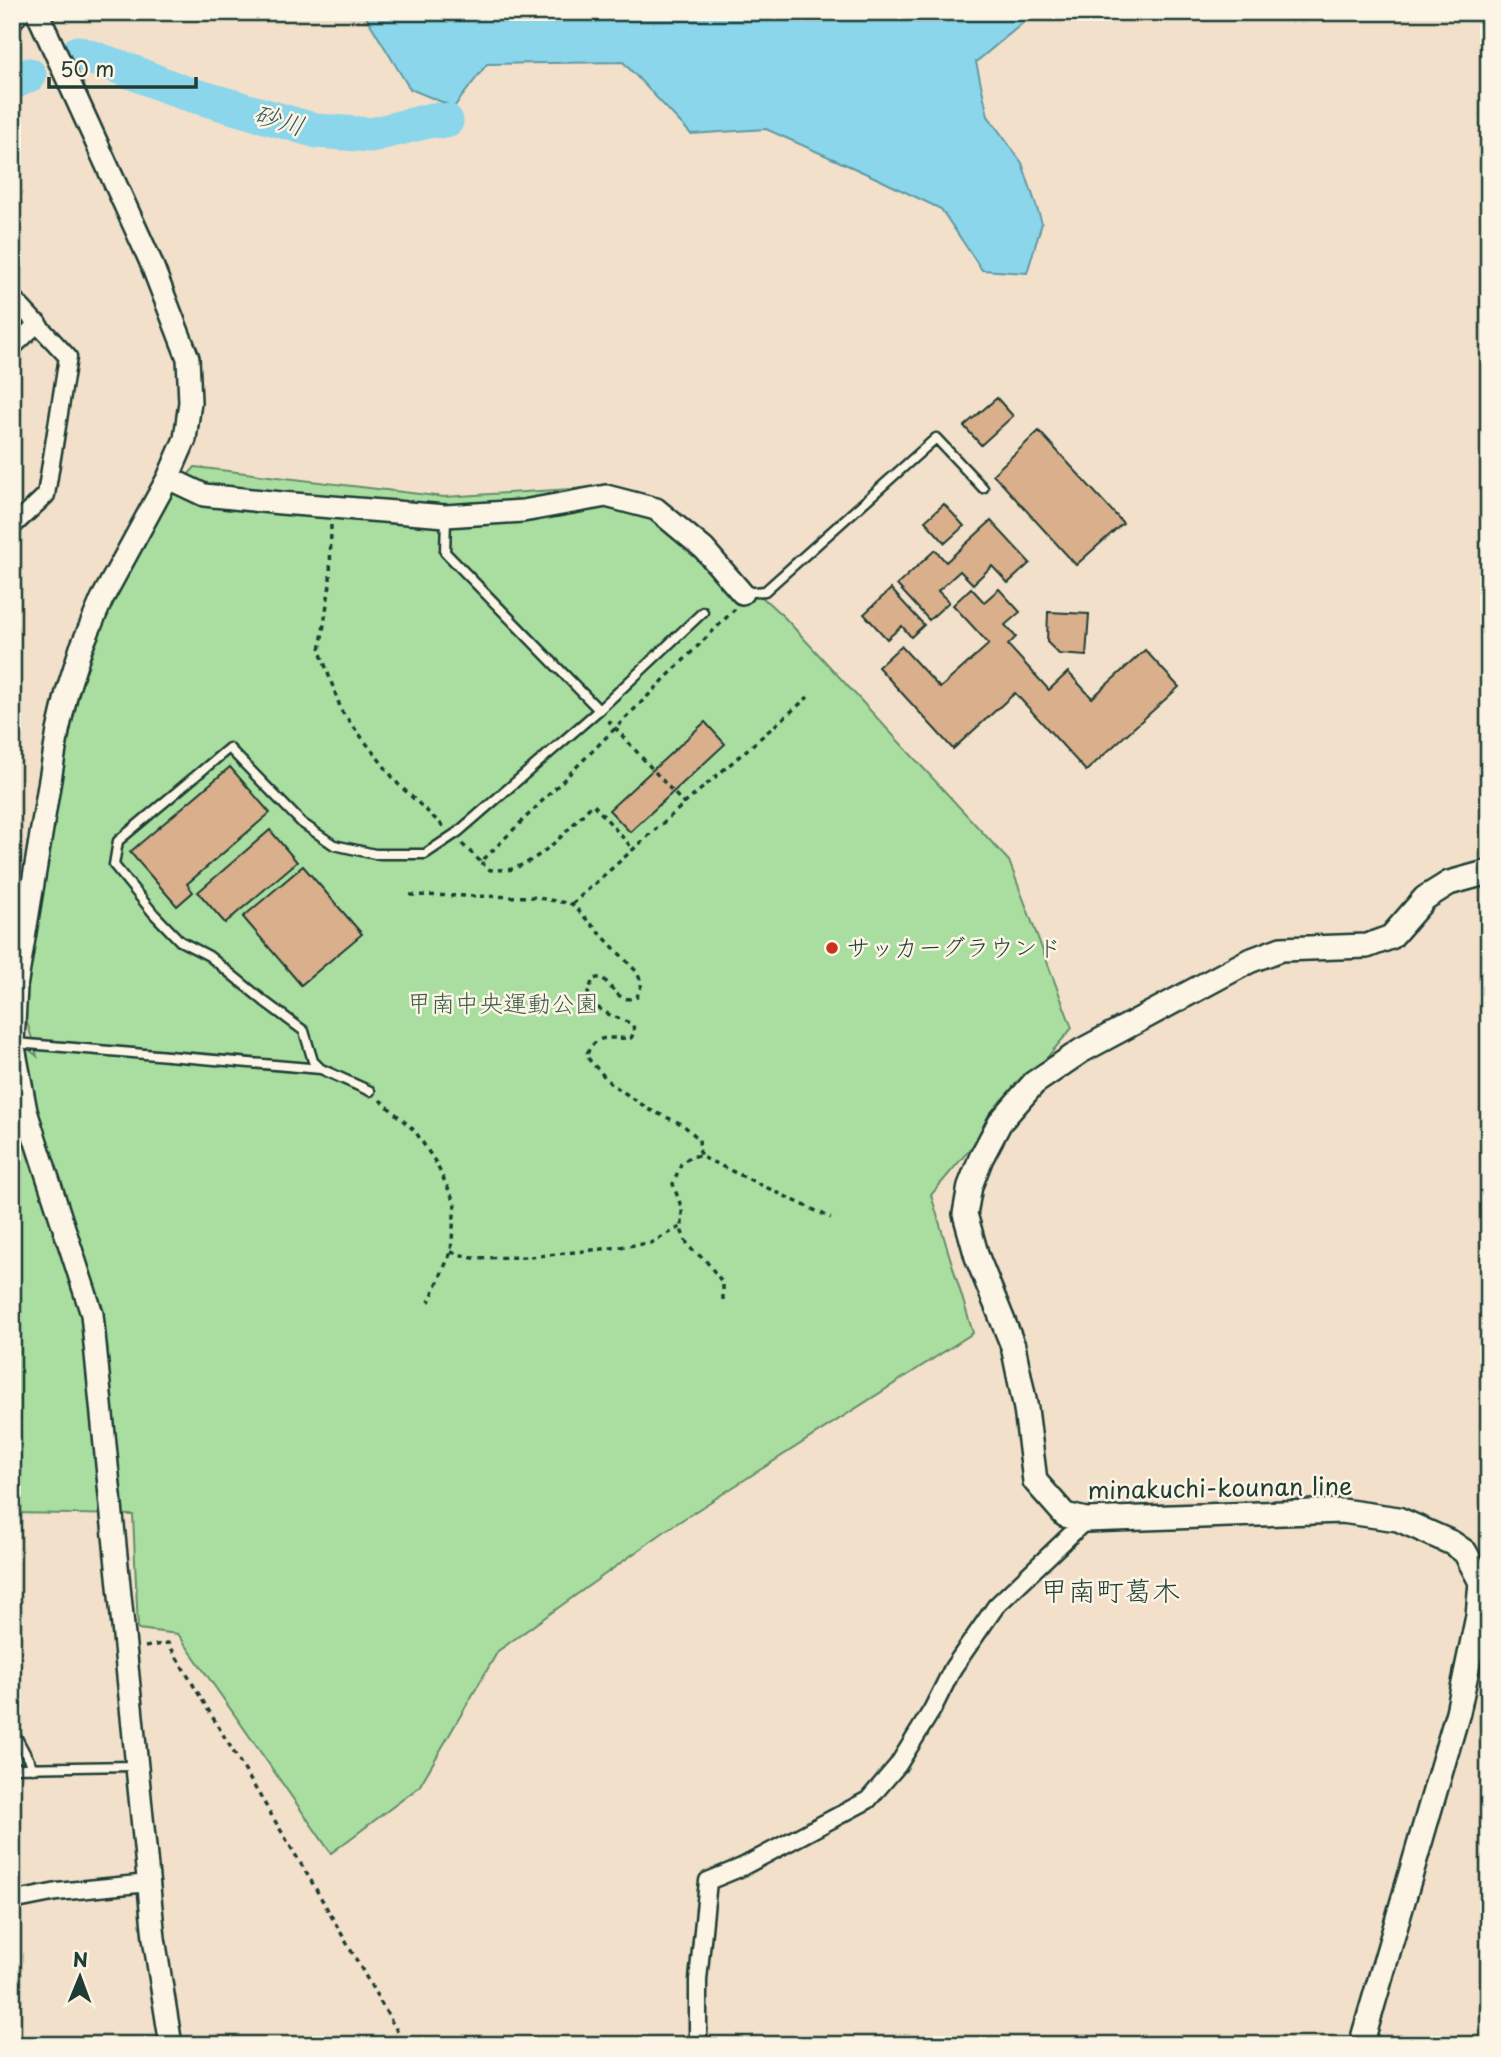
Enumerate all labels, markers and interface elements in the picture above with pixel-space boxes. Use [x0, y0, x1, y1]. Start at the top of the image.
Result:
scale bar [49, 46, 196, 90]
text: 50 m [60, 52, 114, 84]
water label: 砂川 [249, 93, 310, 144]
place label: サッカーグラウンド [846, 928, 1062, 964]
marker: サッカーグラウンド [824, 940, 840, 956]
park label: 甲南中央運動公園 [407, 984, 599, 1020]
street label: minakuchi-kounan line [1087, 1467, 1353, 1507]
district label: 甲南町葛木 [1040, 1568, 1180, 1611]
north arrow [46, 1941, 116, 2011]
text: N [73, 1945, 88, 1973]

